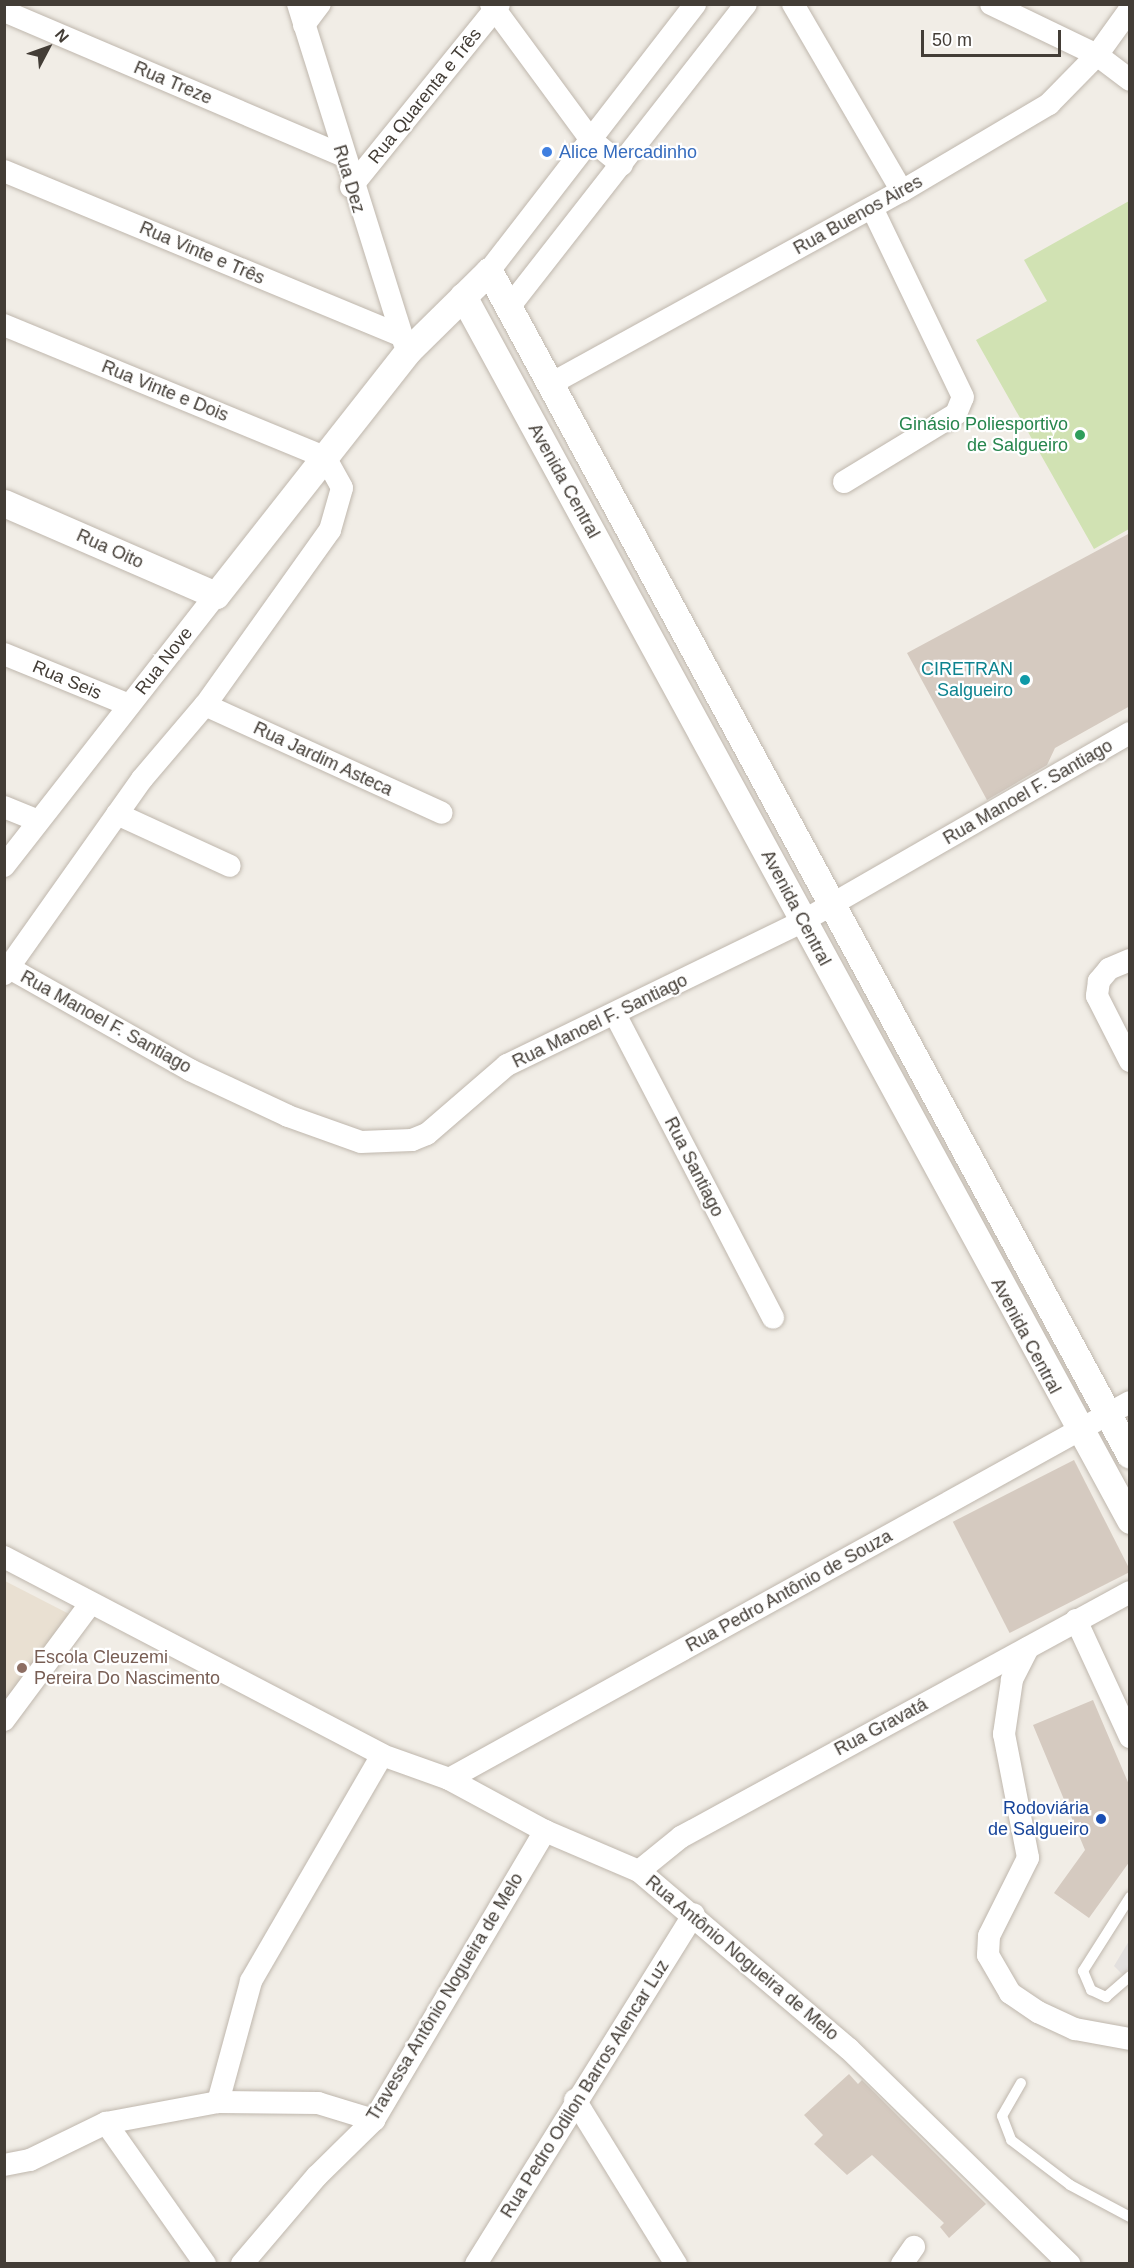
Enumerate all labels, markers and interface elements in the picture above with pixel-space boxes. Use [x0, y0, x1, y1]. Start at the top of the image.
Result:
north arrow [18, 18, 78, 78]
scale bar [924, 18, 1064, 56]
street label: Rua Quarenta e Três [364, 24, 486, 168]
text: N [52, 26, 72, 46]
text: 50 m [932, 30, 972, 50]
street label: Rua Treze [130, 57, 216, 109]
place label: Alice Mercadinho [559, 141, 697, 163]
street label: Rua Dez [328, 142, 370, 216]
marker: Alice Mercadinho [540, 145, 554, 159]
street label: Rua Buenos Aires [789, 170, 927, 260]
street label: Rua Vinte e Três [136, 217, 268, 289]
street label: Rua Vinte e Dois [98, 356, 232, 426]
place label: Ginásio Poliesportivo de Salgueiro [899, 414, 1068, 456]
street label: Avenida Central [524, 420, 604, 542]
marker: Ginásio Poliesportivo de Salgueiro [1073, 428, 1087, 442]
street label: Rua Oito [73, 525, 147, 573]
street label: Rua Nove [131, 623, 197, 699]
street label: Rua Seis [29, 656, 105, 704]
place label: CIRETRAN Salgueiro [921, 659, 1013, 702]
marker: CIRETRAN Salgueiro [1018, 673, 1032, 687]
street label: Rua Jardim Asteca [250, 717, 396, 801]
street label: Rua Manoel F. Santiago [939, 735, 1117, 849]
street label: Avenida Central [756, 847, 836, 969]
street label: Rua Manoel F. Santiago [17, 966, 195, 1078]
street label: Rua Manoel F. Santiago [509, 969, 691, 1073]
street label: Rua Santiago [660, 1114, 728, 1220]
street label: Avenida Central [986, 1275, 1066, 1397]
street label: Rua Pedro Antônio de Souza [682, 1525, 896, 1657]
place label: Escola Cleuzemi Pereira Do Nascimento [34, 1647, 220, 1690]
marker: Escola Cleuzemi Pereira Do Nascimento [15, 1661, 29, 1675]
street label: Rua Gravatá [831, 1694, 931, 1760]
place label: Rodoviária de Salgueiro [988, 1798, 1089, 1840]
marker: Rodoviária de Salgueiro [1094, 1812, 1108, 1826]
street label: Travessa Antônio Nogueira de Melo [362, 1869, 528, 2125]
street label: Rua Antônio Nogueira de Melo [641, 1871, 843, 2045]
street label: Rua Pedro Odilon Barros Alencar Luz [496, 1956, 674, 2222]

